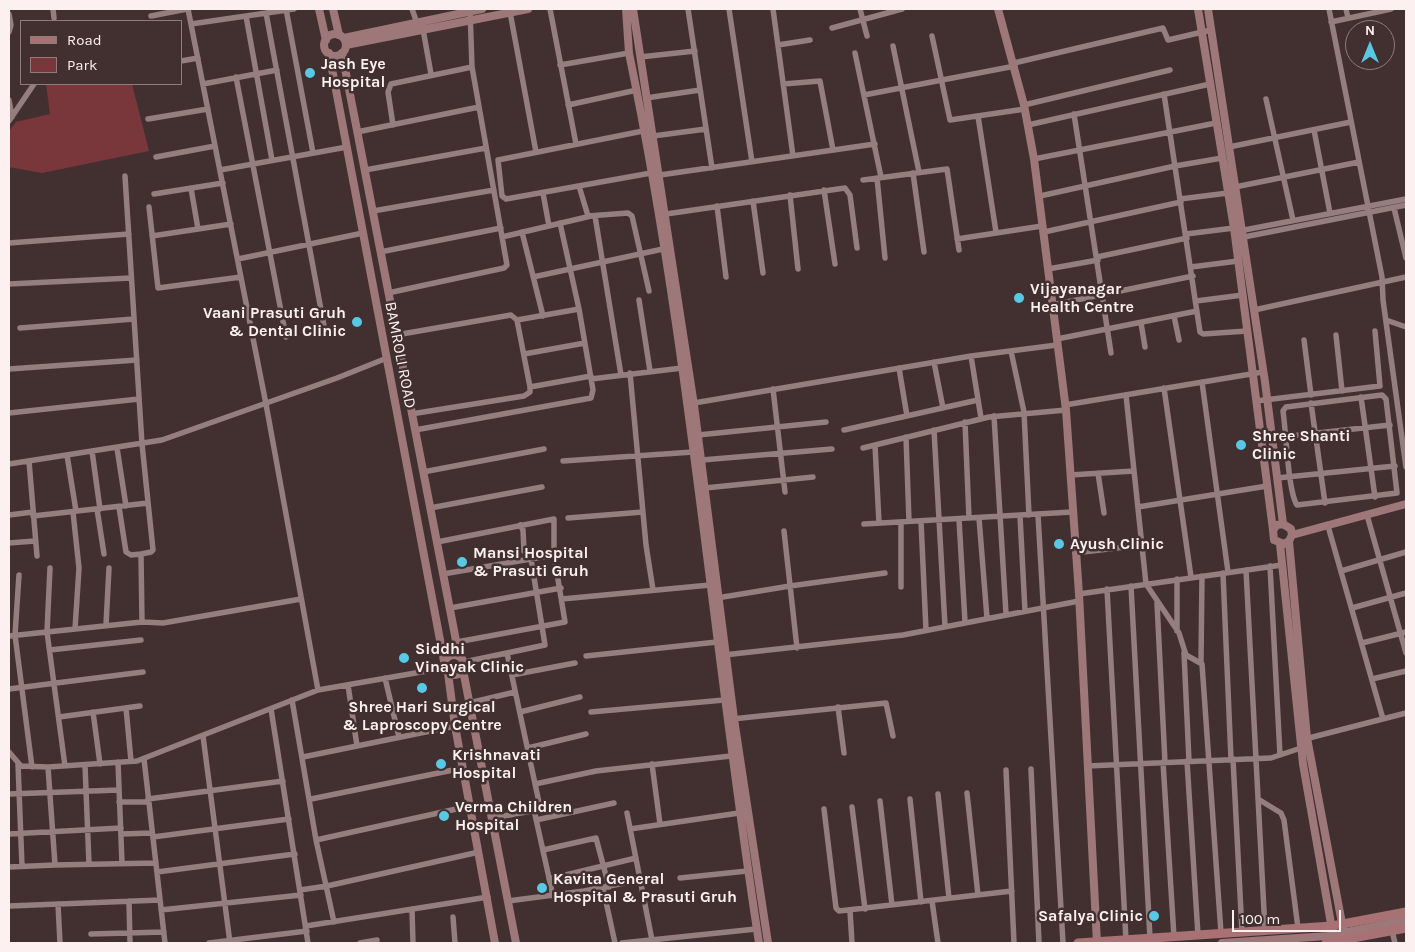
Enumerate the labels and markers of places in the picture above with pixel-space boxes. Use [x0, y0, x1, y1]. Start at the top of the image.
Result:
place label: Jash Eye Hospital [321, 54, 386, 92]
marker: Jash Eye Hospital [303, 66, 317, 80]
place label: Vijayanagar Health Centre [1030, 279, 1134, 317]
marker: Vijayanagar Health Centre [1012, 291, 1026, 305]
place label: Vaani Prasuti Gruh & Dental Clinic [203, 303, 346, 341]
marker: Vaani Prasuti Gruh & Dental Clinic [350, 315, 364, 329]
place label: Shree Shanti Clinic [1252, 426, 1351, 464]
marker: Shree Shanti Clinic [1234, 438, 1248, 452]
place label: Ayush Clinic [1070, 534, 1164, 554]
marker: Ayush Clinic [1052, 537, 1066, 551]
place label: Mansi Hospital & Prasuti Gruh [473, 543, 589, 581]
marker: Mansi Hospital & Prasuti Gruh [455, 555, 469, 569]
place label: Siddhi Vinayak Clinic [415, 639, 524, 677]
marker: Siddhi Vinayak Clinic [397, 651, 411, 665]
marker: Shree Hari Surgical & Laproscopy Centre [415, 681, 429, 695]
place label: Shree Hari Surgical & Laproscopy Centre [342, 697, 502, 735]
place label: Krishnavati Hospital [452, 745, 541, 783]
marker: Krishnavati Hospital [434, 757, 448, 771]
place label: Verma Children Hospital [455, 797, 572, 835]
marker: Verma Children Hospital [437, 809, 451, 823]
place label: Kavita General Hospital & Prasuti Gruh [553, 869, 737, 907]
marker: Kavita General Hospital & Prasuti Gruh [535, 881, 549, 895]
place label: Safalya Clinic [1038, 906, 1143, 926]
marker: Safalya Clinic [1147, 909, 1161, 923]

